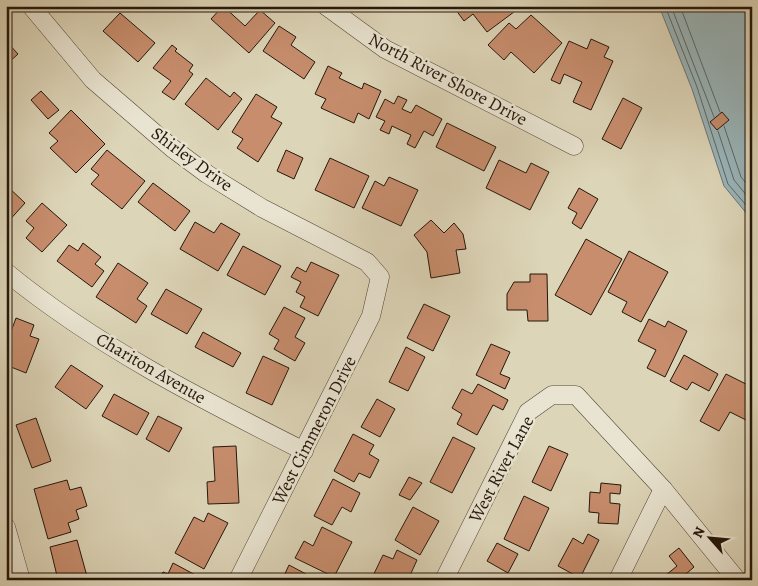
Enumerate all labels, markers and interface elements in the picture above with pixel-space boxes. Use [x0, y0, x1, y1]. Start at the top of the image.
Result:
street label: North River Shore Drive [364, 27, 532, 131]
street label: Shirley Drive [146, 121, 238, 197]
street label: Chariton Avenue [92, 327, 210, 409]
street label: West Cimmeron Drive [266, 352, 362, 509]
street label: West River Lane [462, 411, 539, 528]
north arrow [686, 514, 736, 564]
text: N [688, 523, 710, 541]

